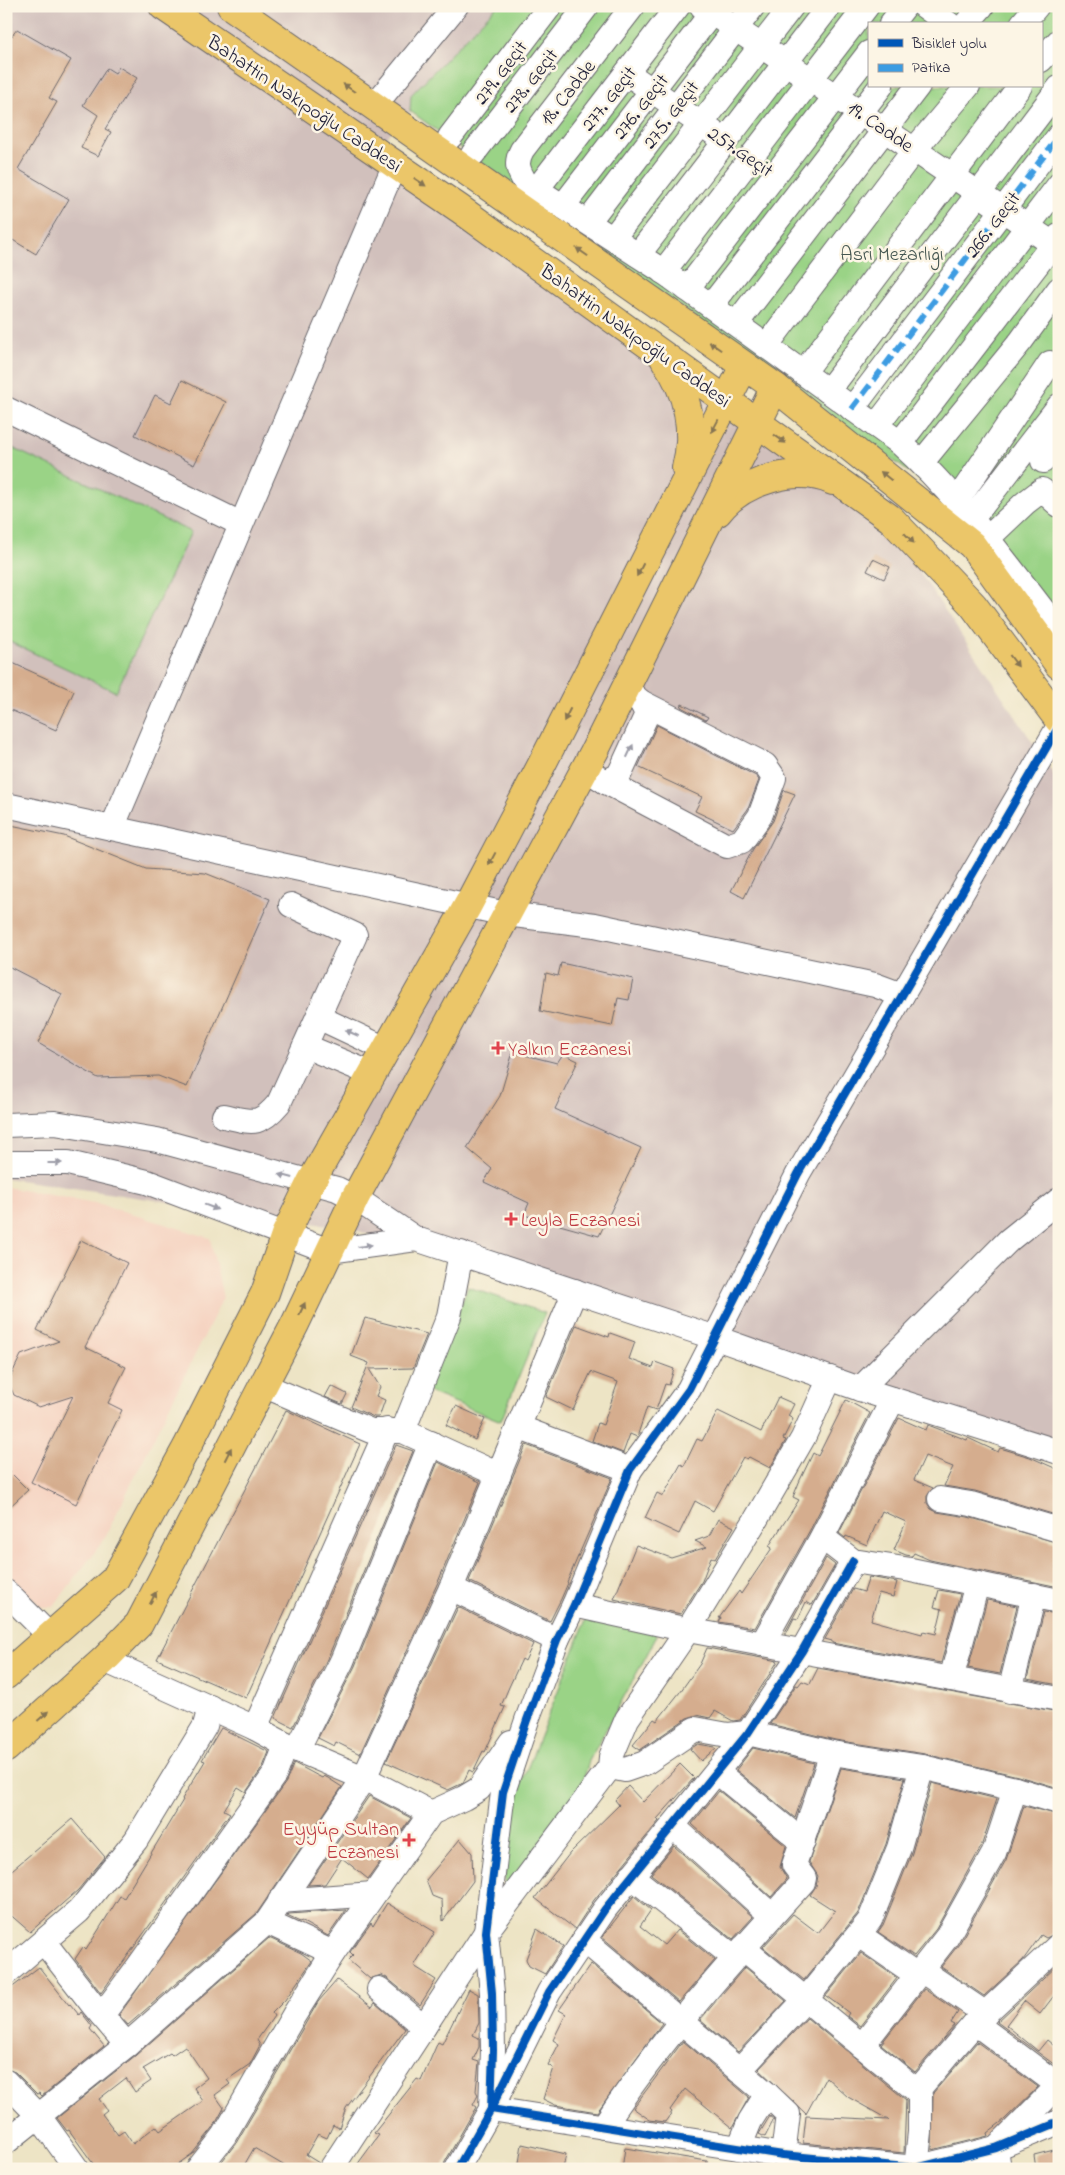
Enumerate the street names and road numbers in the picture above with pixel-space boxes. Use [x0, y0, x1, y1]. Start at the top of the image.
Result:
street label: Bahattin Nakıpoğlu Caddesi [199, 28, 407, 182]
street label: 279. Geçit [468, 35, 536, 112]
street label: 278. Geçit [497, 43, 567, 120]
street label: 18. Cadde [534, 55, 604, 132]
street label: 277. Geçit [575, 60, 645, 138]
street label: 276. Geçit [607, 68, 677, 147]
street label: 275. Geçit [637, 75, 708, 156]
street label: 19. Cadde [841, 95, 919, 161]
street label: 257.Geçit [701, 120, 779, 186]
street label: 266. Geçit [959, 186, 1029, 265]
street label: Bahattin Nakıpoğlu Caddesi [532, 257, 736, 417]

